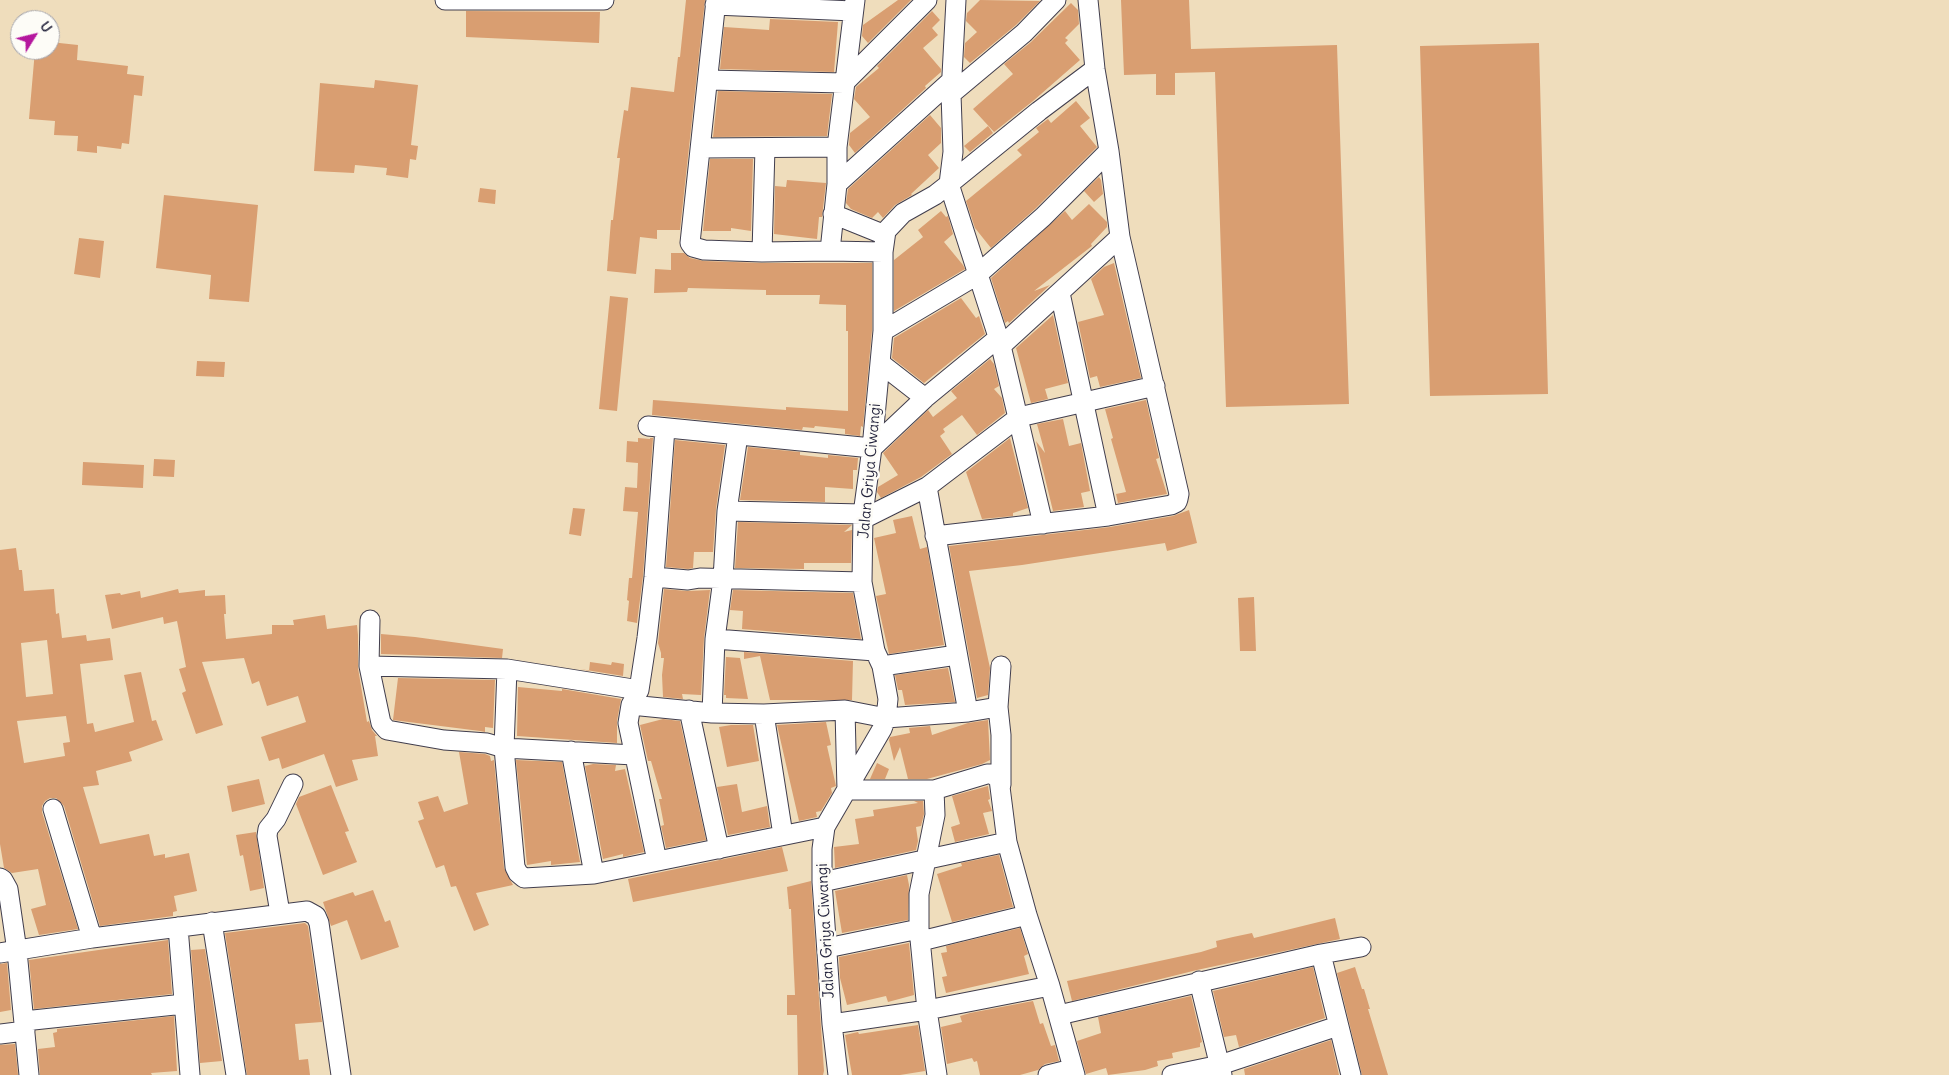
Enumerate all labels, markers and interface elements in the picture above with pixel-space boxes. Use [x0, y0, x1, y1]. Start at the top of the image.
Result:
north arrow [10, 10, 60, 60]
text: U [36, 18, 56, 36]
street label: Jalan Griya Ciwangi [855, 403, 885, 539]
street label: Jalan Griya Ciwangi [813, 863, 839, 999]

